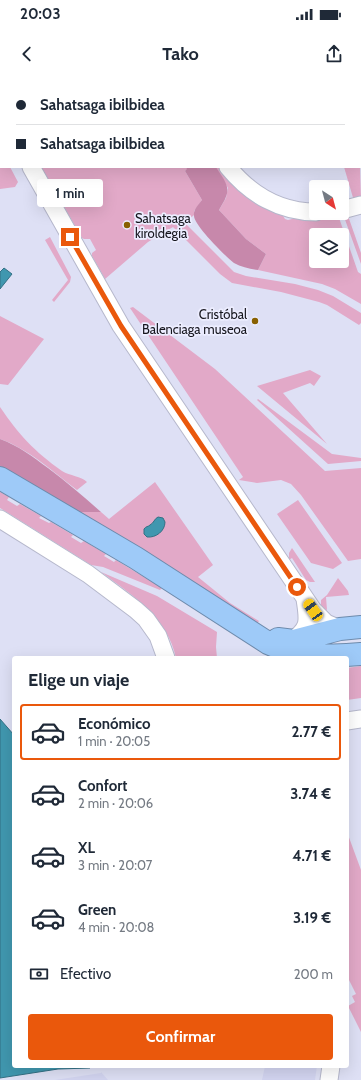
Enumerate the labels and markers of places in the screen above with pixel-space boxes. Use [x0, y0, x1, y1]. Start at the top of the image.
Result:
place label: Sahatsaga kiroldegia [135, 210, 191, 241]
marker: Sahatsaga kiroldegia [122, 220, 132, 230]
place label: Cristóbal Balenciaga museoa [142, 306, 248, 337]
marker: Cristóbal Balenciaga museoa [250, 316, 260, 326]

